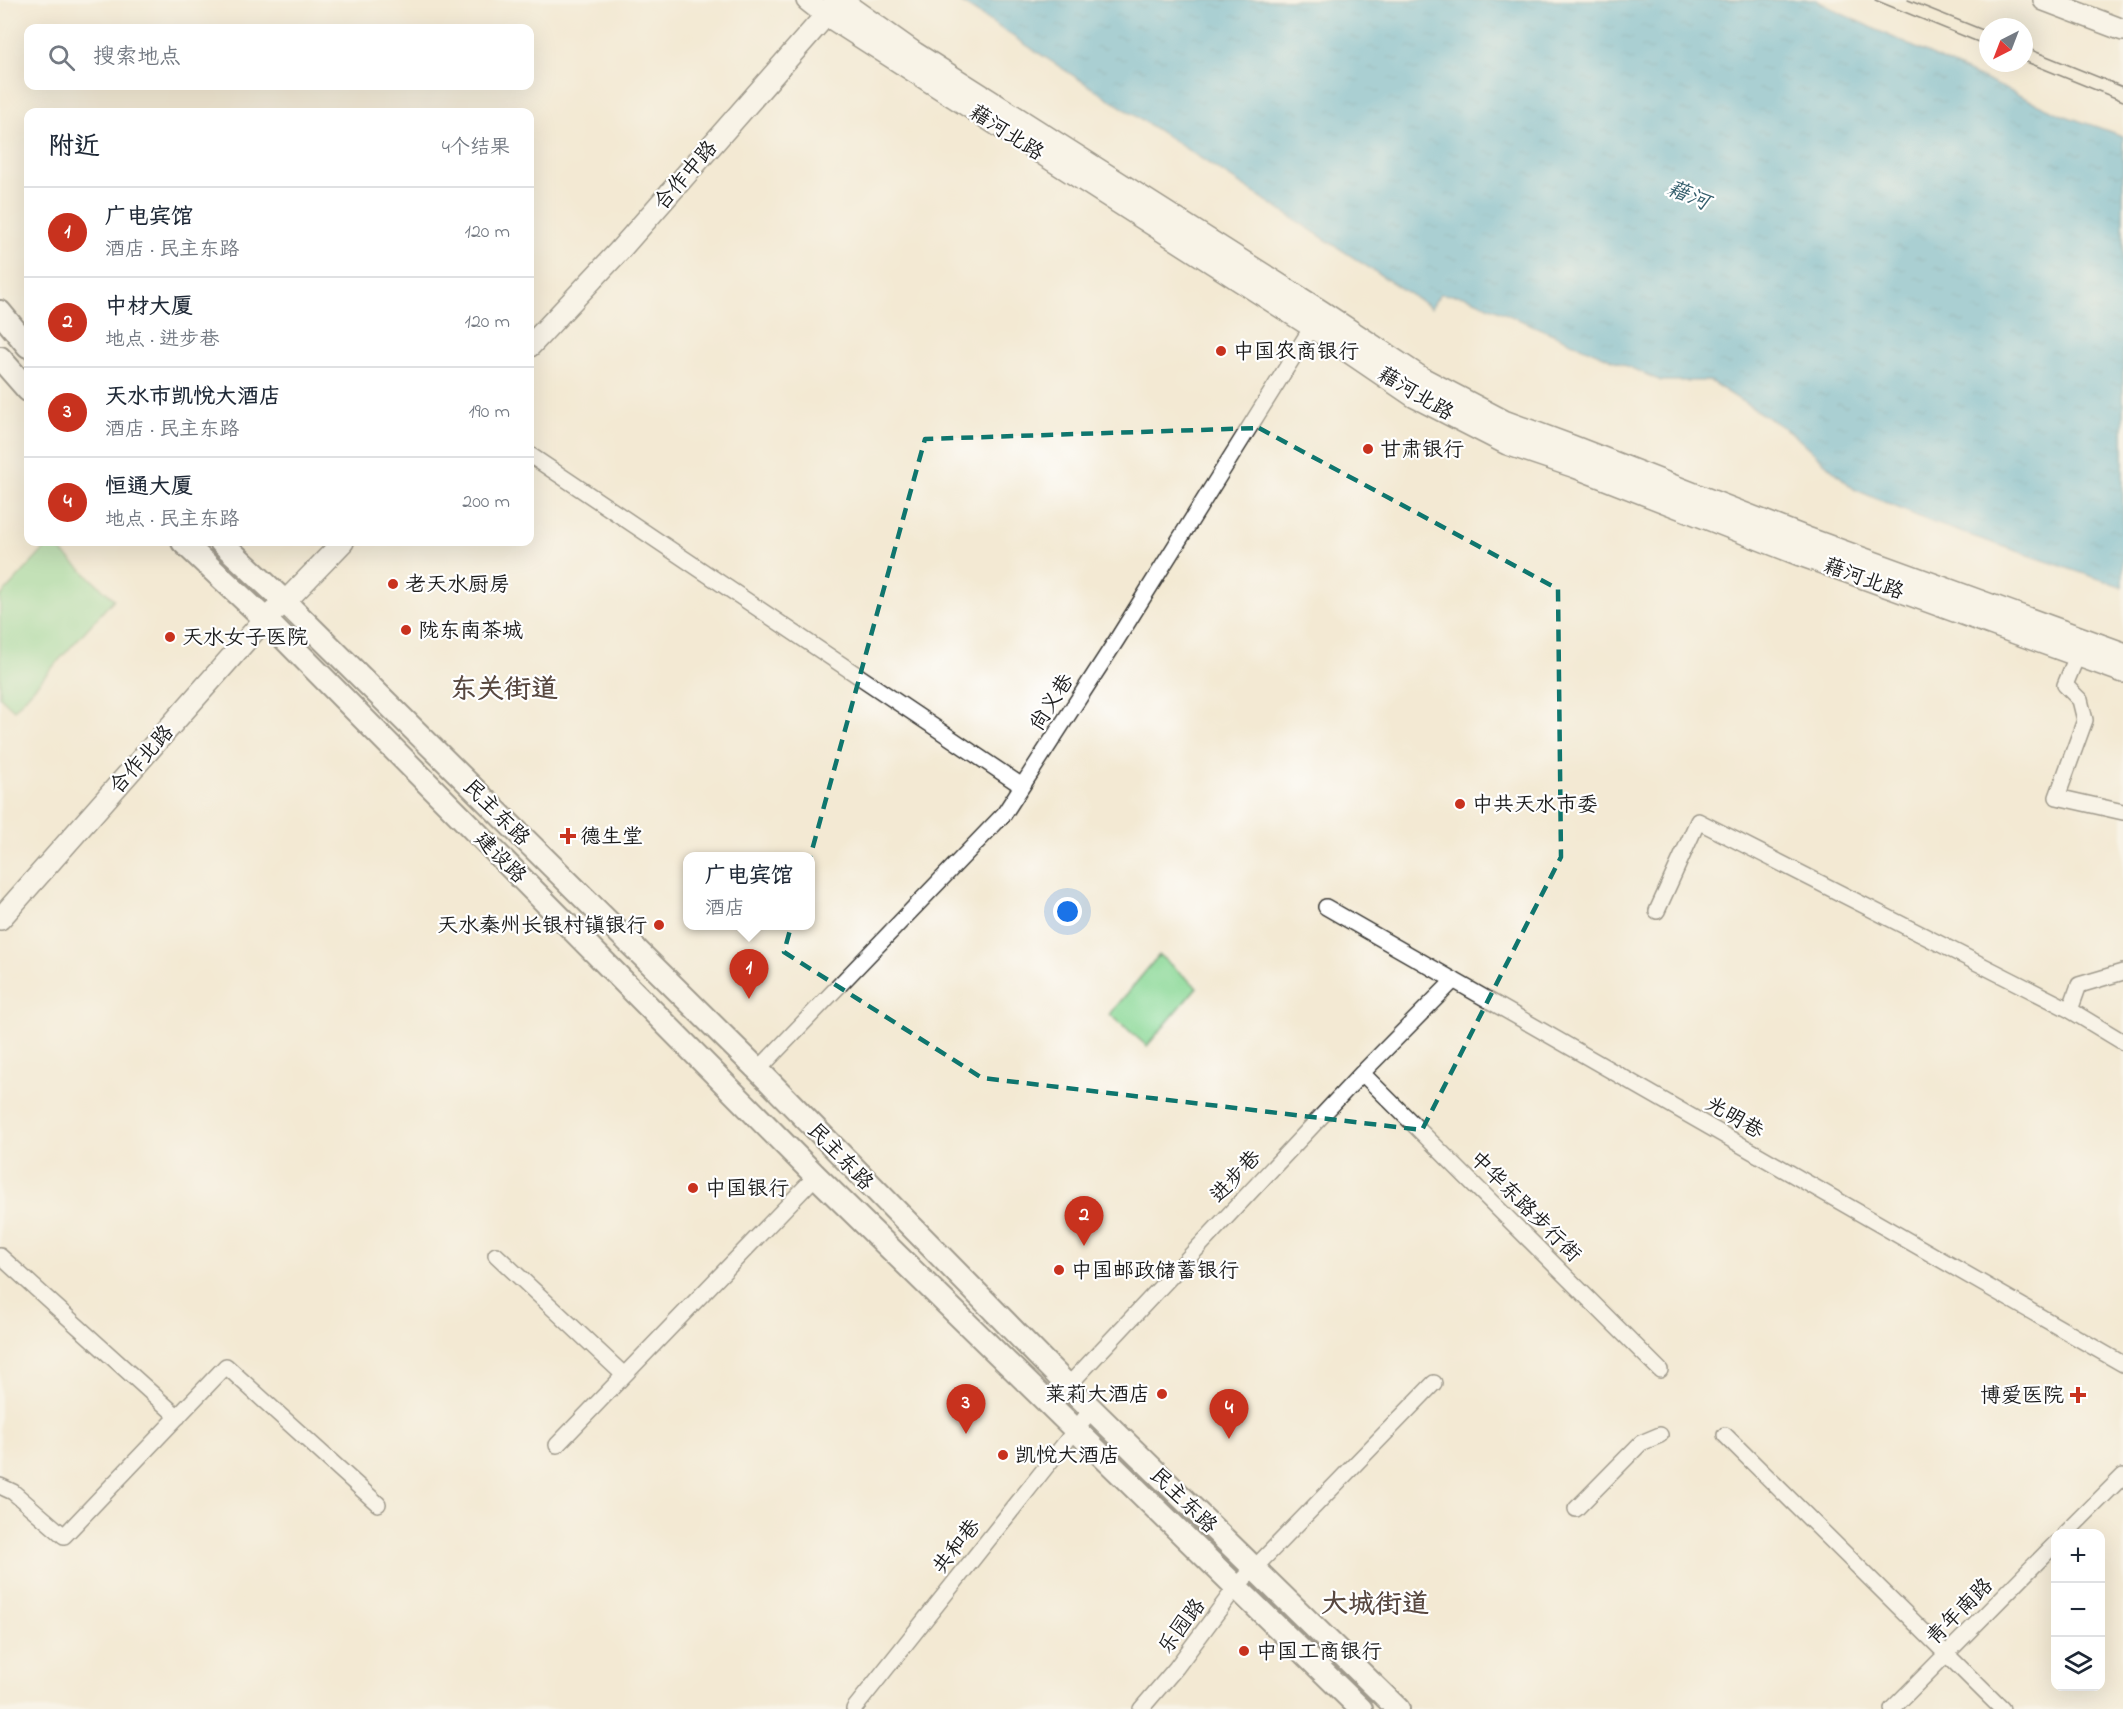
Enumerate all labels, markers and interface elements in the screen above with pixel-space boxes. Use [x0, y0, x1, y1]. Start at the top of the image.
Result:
north arrow [1979, 18, 2033, 72]
search box [24, 24, 534, 90]
icon: search [45, 41, 78, 74]
text: 搜索地点 [93, 42, 181, 74]
street label: 藉河北路 [963, 98, 1049, 169]
text: 附近 [48, 129, 100, 167]
text: 4个结果 [442, 134, 510, 163]
street label: 合作中路 [648, 135, 725, 218]
water label: 藉河 [1661, 173, 1717, 221]
text: 广电宾馆 [105, 202, 193, 234]
text: 1 [64, 218, 71, 247]
text: 120 m [465, 218, 510, 247]
text: 酒店 · 民主东路 [105, 236, 239, 265]
text: 中材大厦 [105, 292, 193, 324]
text: 2 [63, 308, 72, 337]
text: 120 m [465, 308, 510, 337]
text: 地点 · 进步巷 [105, 326, 219, 355]
place label: 中国农商银行 [1233, 338, 1359, 368]
marker: 中国农商银行 [1214, 344, 1228, 358]
street label: 藉河北路 [1371, 360, 1459, 429]
text: 天水市凯悦大酒店 [105, 382, 281, 414]
text: 3 [63, 398, 72, 427]
text: 190 m [468, 398, 510, 427]
text: 酒店 · 民主东路 [105, 416, 239, 445]
place label: 甘肃银行 [1380, 436, 1464, 466]
marker: 甘肃银行 [1361, 442, 1375, 456]
text: 恒通大厦 [105, 472, 193, 504]
text: 4 [63, 488, 72, 517]
text: 200 m [462, 488, 510, 517]
text: 地点 · 民主东路 [105, 506, 239, 535]
street label: 藉河北路 [1819, 551, 1908, 608]
place label: 老天水厨房 [405, 571, 510, 601]
marker: 老天水厨房 [386, 577, 400, 591]
place label: 陇东南茶城 [418, 617, 523, 647]
marker: 陇东南茶城 [399, 623, 413, 637]
place label: 天水女子医院 [182, 624, 308, 654]
marker: 天水女子医院 [163, 630, 177, 644]
street label: 尚义巷 [1023, 669, 1082, 738]
district label: 东关街道 [450, 671, 558, 710]
street label: 合作北路 [103, 719, 182, 802]
street label: 民主东路 [455, 773, 536, 854]
place label: 中共天水市委 [1472, 791, 1598, 821]
marker: 中共天水市委 [1453, 797, 1467, 811]
place label: 德生堂 [580, 823, 643, 853]
street label: 建设路 [467, 826, 532, 891]
marker: 德生堂 [561, 829, 575, 843]
popup [683, 852, 815, 930]
text: 广电宾馆 [705, 861, 793, 893]
text: 酒店 [705, 895, 745, 924]
your location [1053, 897, 1082, 926]
place label: 天水秦州长银村镇银行 [437, 912, 647, 942]
marker: 天水秦州长银村镇银行 [652, 918, 666, 932]
pin: 1 [730, 950, 768, 999]
street label: 光明巷 [1699, 1090, 1769, 1147]
street label: 民主东路 [800, 1117, 880, 1198]
street label: 进步巷 [1204, 1144, 1269, 1211]
street label: 中华东路步行街 [1462, 1145, 1587, 1270]
place label: 中国银行 [705, 1175, 789, 1205]
marker: 中国银行 [686, 1181, 700, 1195]
pin: 2 [1064, 1196, 1104, 1246]
place label: 中国邮政储蓄银行 [1071, 1257, 1239, 1287]
marker: 中国邮政储蓄银行 [1052, 1263, 1066, 1277]
place label: 莱莉大酒店 [1045, 1381, 1150, 1411]
place label: 博爱医院 [1980, 1382, 2064, 1412]
pin: 3 [946, 1384, 986, 1434]
marker: 博爱医院 [2069, 1386, 2087, 1404]
marker: 莱莉大酒店 [1155, 1387, 1169, 1401]
pin: 4 [1210, 1390, 1248, 1439]
place label: 凯悦大酒店 [1015, 1442, 1120, 1472]
marker: 凯悦大酒店 [996, 1448, 1010, 1462]
street label: 民主东路 [1142, 1461, 1223, 1541]
street label: 共和巷 [926, 1513, 989, 1581]
map controls [2051, 1529, 2105, 1691]
button: + [2051, 1529, 2105, 1583]
street label: 青年南路 [1920, 1572, 2001, 1653]
button: − [2051, 1583, 2105, 1637]
district label: 大城街道 [1321, 1586, 1429, 1625]
street label: 乐园路 [1152, 1593, 1214, 1661]
button: layers [2051, 1637, 2105, 1691]
place label: 中国工商银行 [1256, 1638, 1382, 1668]
marker: 中国工商银行 [1237, 1644, 1251, 1658]

